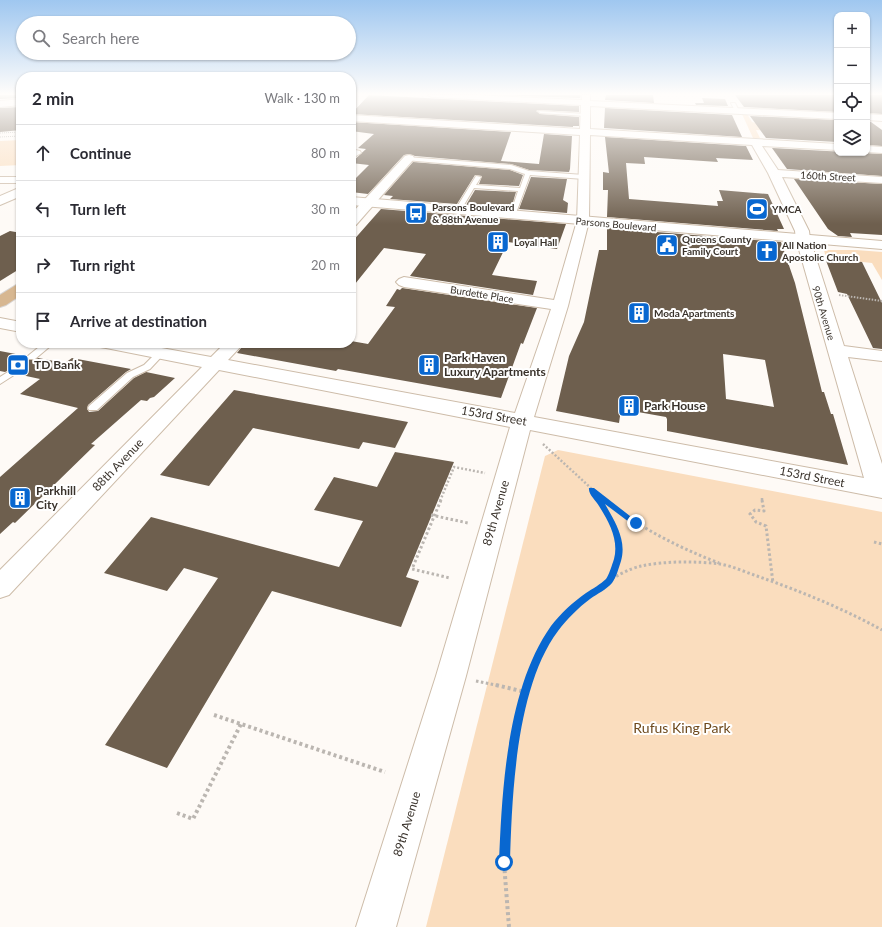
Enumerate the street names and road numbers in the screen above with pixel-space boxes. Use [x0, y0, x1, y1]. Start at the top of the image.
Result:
street label: 160th Street [800, 169, 856, 183]
street label: Parsons Boulevard [575, 214, 657, 234]
street label: Burdette Place [449, 283, 515, 305]
street label: 90th Avenue [810, 284, 838, 342]
street label: 153rd Street [460, 402, 529, 429]
street label: 88th Avenue [89, 435, 146, 494]
street label: 153rd Street [778, 463, 847, 490]
street label: 89th Avenue [479, 478, 512, 547]
street label: 89th Avenue [390, 789, 424, 858]

